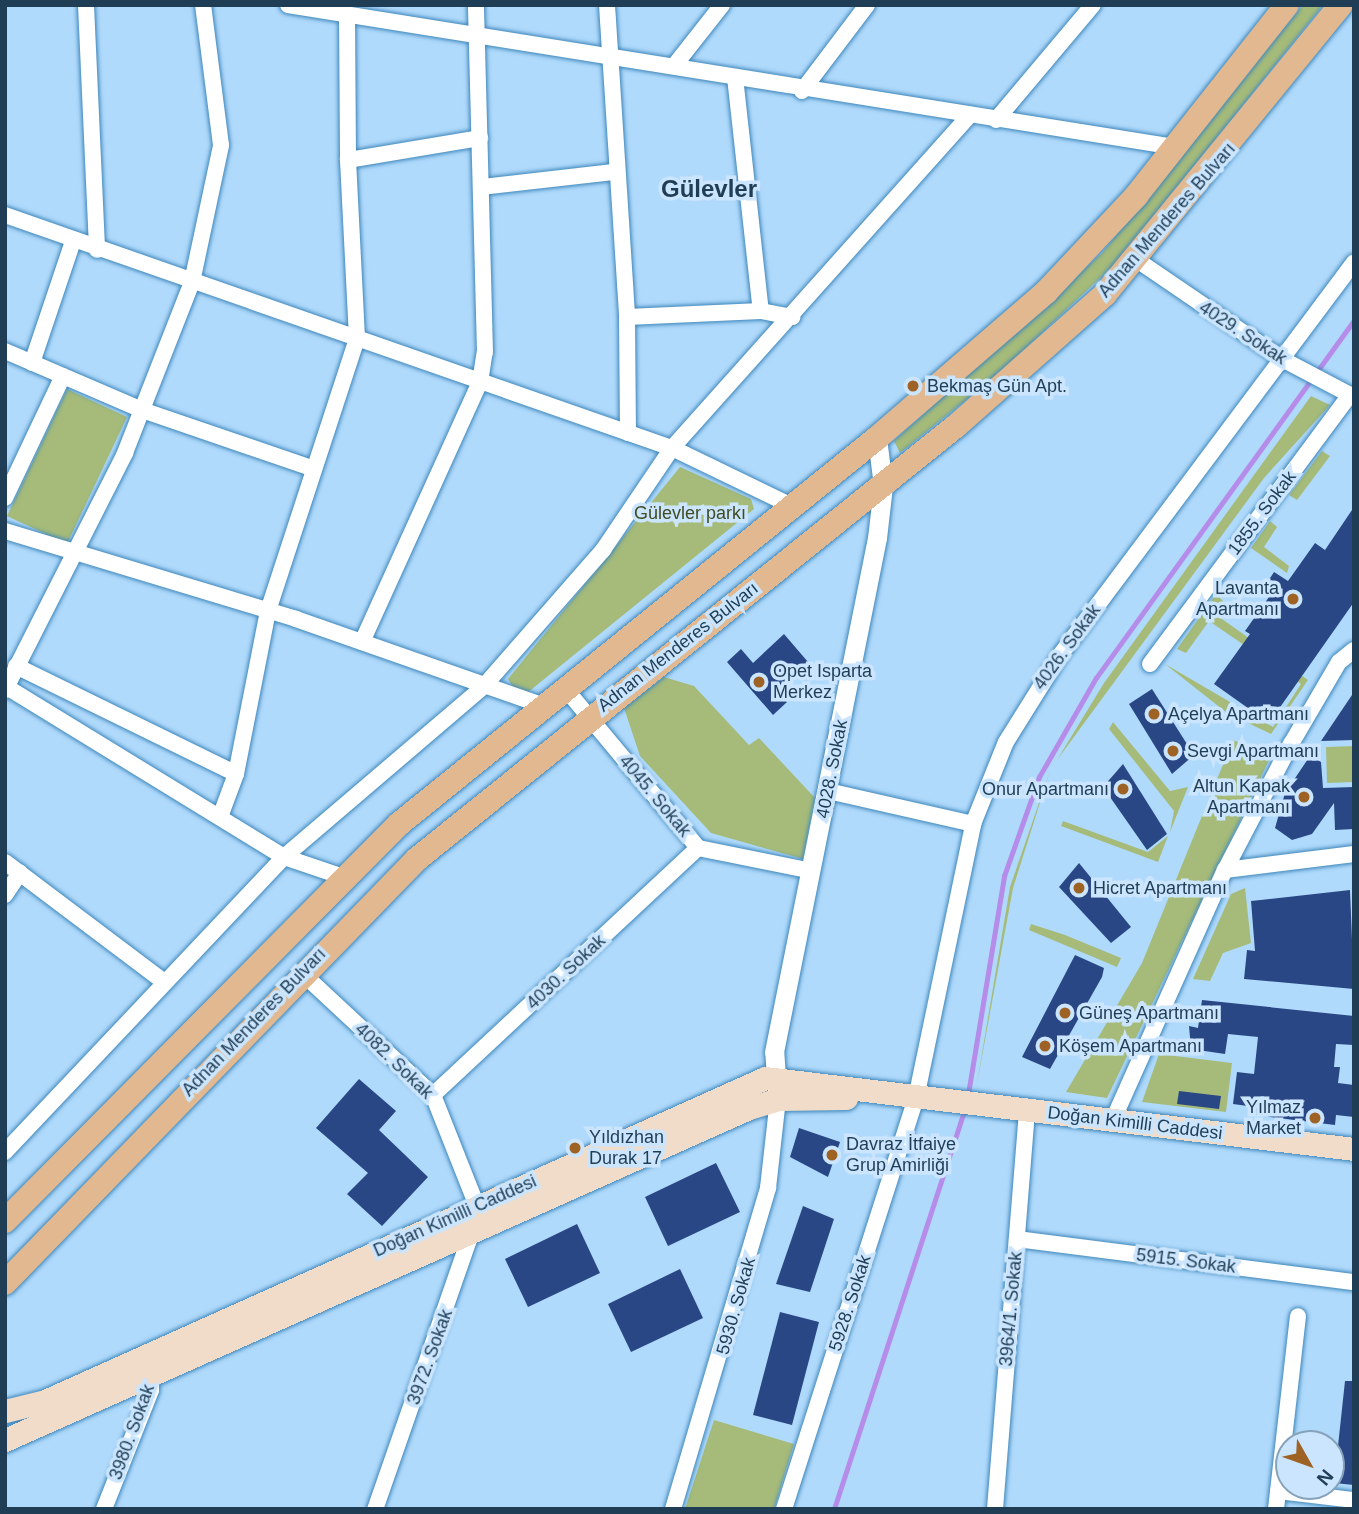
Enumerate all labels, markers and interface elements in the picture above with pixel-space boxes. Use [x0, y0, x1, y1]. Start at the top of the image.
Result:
street label: Adnan Menderes Bulvarı [1094, 138, 1240, 302]
district label: Gülevler [661, 175, 757, 203]
street label: 4029. Sokak [1195, 297, 1291, 369]
place label: Bekmaş Gün Apt. [927, 375, 1068, 397]
marker: Bekmaş Gün Apt. [905, 378, 921, 394]
street label: 1855. Sokak [1223, 467, 1301, 559]
park label: Gülevler parkı [634, 502, 746, 524]
street label: Adnan Menderes Bulvarı [593, 578, 763, 716]
place label: Lavanta Apartmanı [1196, 578, 1279, 620]
marker: Lavanta Apartmanı [1285, 591, 1301, 607]
street label: 4026. Sokak [1029, 600, 1105, 694]
place label: Opet Isparta Merkez [773, 661, 872, 704]
marker: Opet Isparta Merkez [751, 674, 767, 690]
place label: Açelya Apartmanı [1168, 703, 1310, 725]
marker: Açelya Apartmanı [1146, 706, 1162, 722]
street label: 4028. Sokak [812, 718, 852, 820]
place label: Sevgi Apartmanı [1187, 740, 1320, 762]
marker: Sevgi Apartmanı [1165, 743, 1181, 759]
street label: 4045. Sokak [615, 751, 695, 841]
place label: Altun Kapak Apartmanı [1193, 776, 1290, 818]
place label: Onur Apartmanı [981, 778, 1109, 800]
marker: Onur Apartmanı [1115, 781, 1131, 797]
marker: Altun Kapak Apartmanı [1296, 789, 1312, 805]
place label: Hicret Apartmanı [1093, 877, 1228, 899]
marker: Hicret Apartmanı [1071, 880, 1087, 896]
street label: 4030. Sokak [522, 930, 610, 1014]
street label: Adnan Menderes Bulvarı [177, 943, 331, 1101]
place label: Güneş Apartmanı [1079, 1002, 1220, 1024]
marker: Güneş Apartmanı [1057, 1005, 1073, 1021]
street label: 4082. Sokak [351, 1018, 437, 1104]
place label: Köşem Apartmanı [1059, 1035, 1203, 1057]
marker: Köşem Apartmanı [1037, 1038, 1053, 1054]
place label: Yılmaz Market [1246, 1097, 1301, 1140]
street label: Doğan Kimilli Caddesi [1046, 1102, 1224, 1144]
marker: Yılmaz Market [1307, 1110, 1323, 1126]
place label: Yıldızhan Durak 17 [589, 1127, 664, 1170]
place label: Davraz İtfaiye Grup Amirliği [846, 1134, 956, 1176]
marker: Yıldızhan Durak 17 [567, 1140, 583, 1156]
marker: Davraz İtfaiye Grup Amirliği [824, 1147, 840, 1163]
street label: Doğan Kimilli Caddesi [370, 1170, 540, 1262]
street label: 5915. Sokak [1135, 1244, 1237, 1278]
street label: 3964/1. Sokak [995, 1251, 1027, 1367]
street label: 5928. Sokak [824, 1252, 876, 1354]
street label: 5930. Sokak [712, 1255, 760, 1357]
street label: 3972. Sokak [403, 1306, 457, 1408]
street label: 3980. Sokak [105, 1381, 159, 1483]
north arrow [1275, 1430, 1345, 1500]
text: N [1312, 1466, 1337, 1490]

